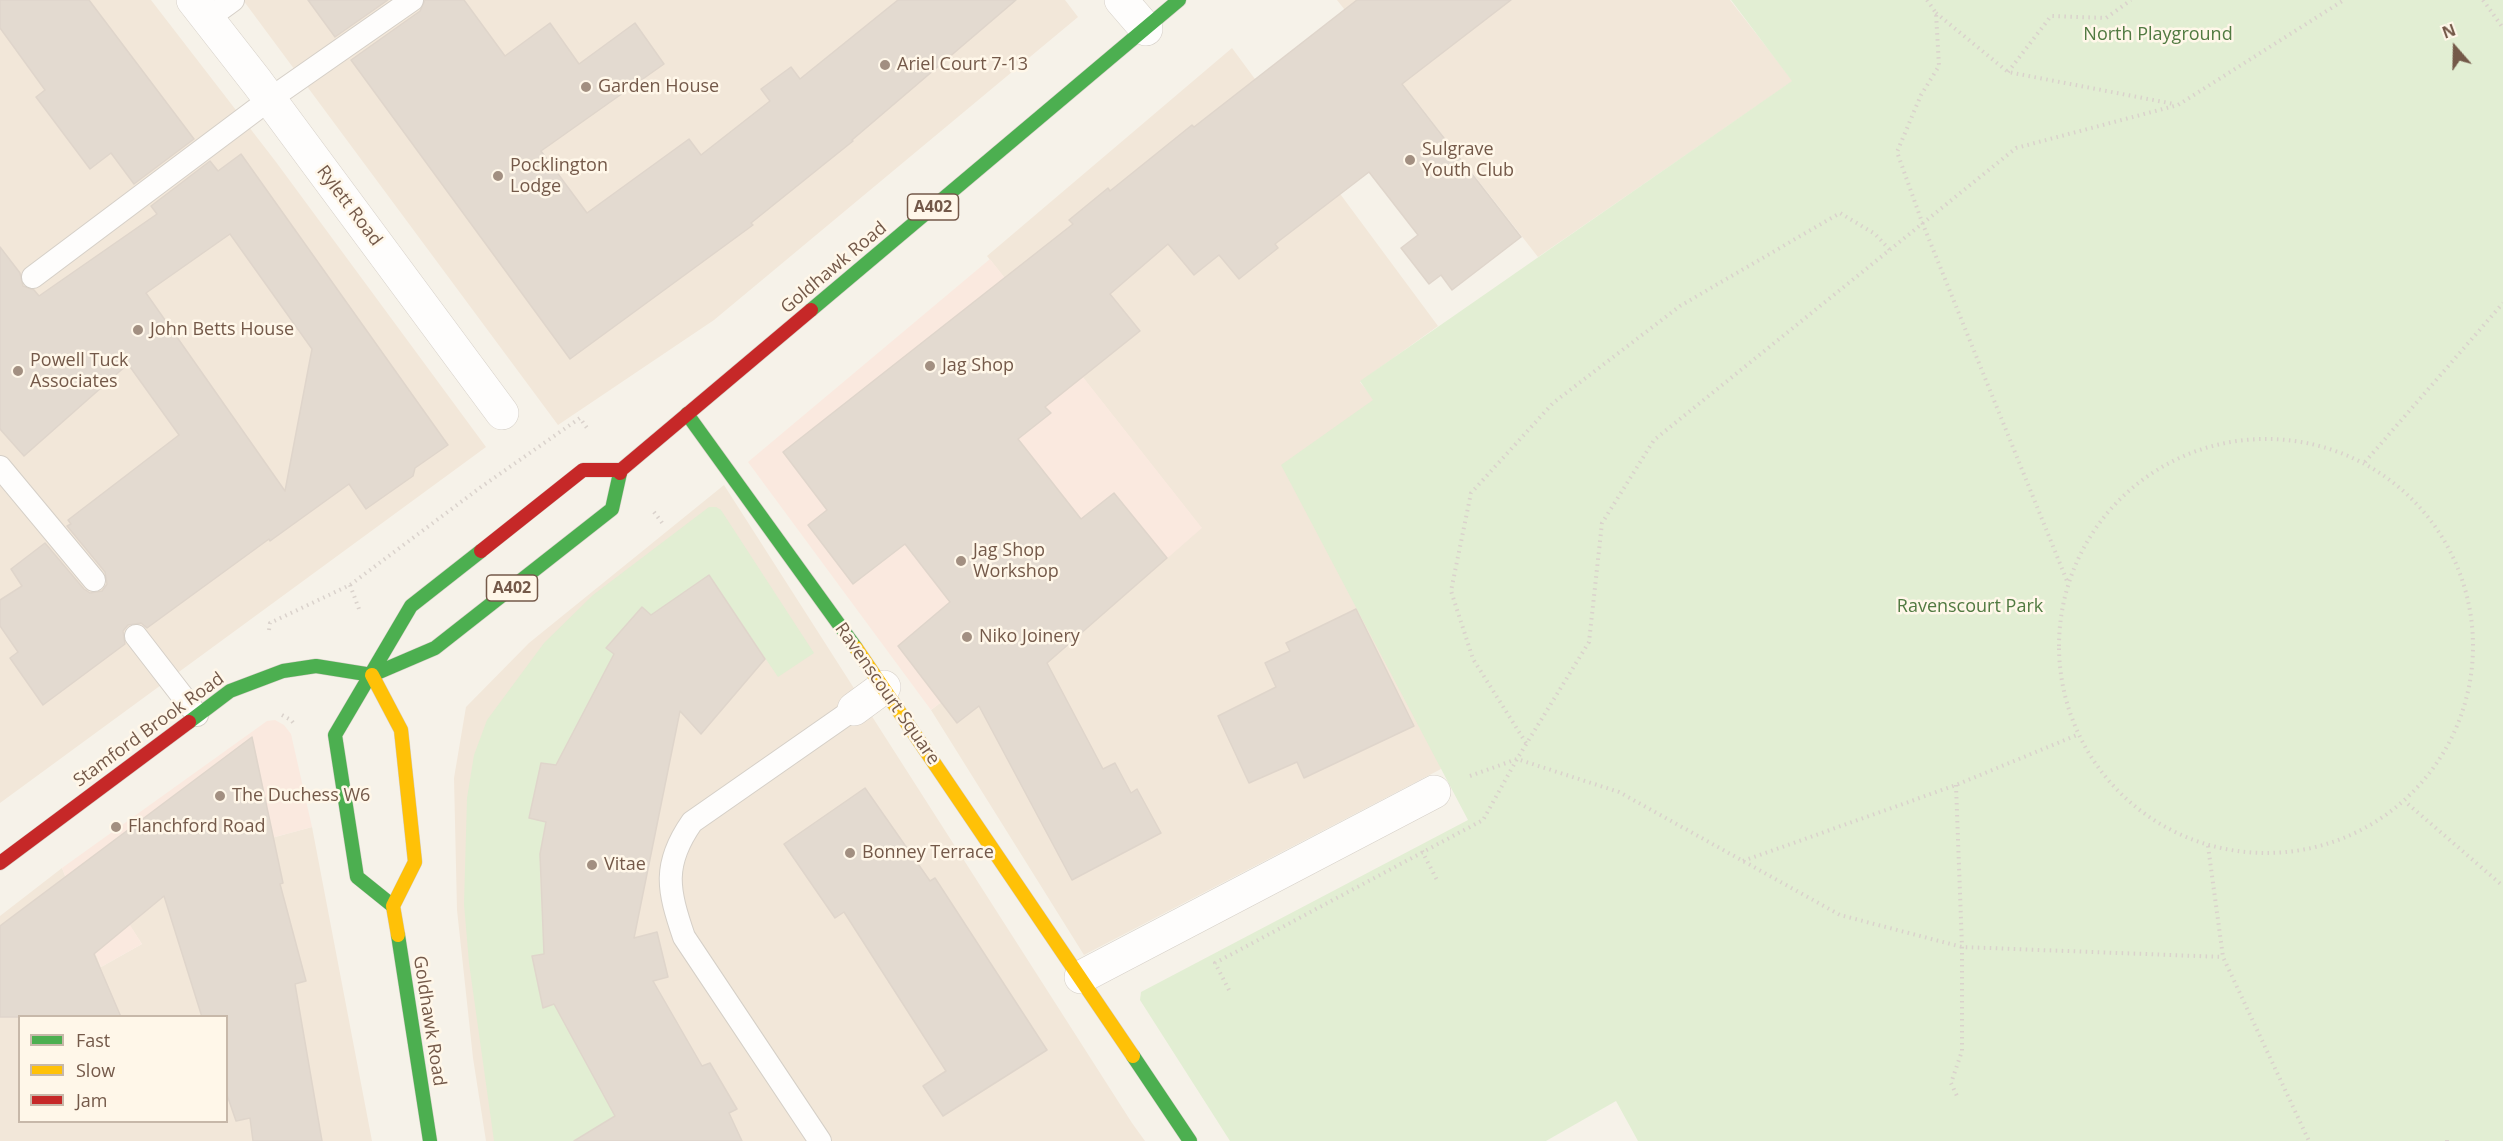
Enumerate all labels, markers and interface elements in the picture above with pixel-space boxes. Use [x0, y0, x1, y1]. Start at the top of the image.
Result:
north arrow [2425, 18, 2485, 78]
text: N [2439, 19, 2459, 44]
park label: North Playground [2083, 24, 2233, 46]
place label: Ariel Court 7-13 [897, 54, 1028, 76]
marker: Ariel Court 7-13 [878, 58, 892, 72]
place label: Garden House [598, 76, 719, 98]
marker: Garden House [579, 80, 593, 94]
place label: Sulgrave Youth Club [1422, 139, 1514, 182]
marker: Sulgrave Youth Club [1403, 153, 1417, 167]
place label: Pocklington Lodge [510, 155, 608, 198]
street label: Rylett Road [312, 161, 386, 251]
marker: Pocklington Lodge [491, 169, 505, 183]
road number: A402 [908, 194, 958, 220]
street label: Goldhawk Road [777, 217, 891, 319]
place label: John Betts House [150, 319, 294, 341]
marker: John Betts House [131, 323, 145, 337]
place label: Powell Tuck Associates [30, 350, 129, 392]
place label: Jag Shop [942, 355, 1014, 377]
marker: Jag Shop [923, 359, 937, 373]
marker: Powell Tuck Associates [11, 364, 25, 378]
place label: Jag Shop Workshop [973, 540, 1059, 582]
marker: Jag Shop Workshop [954, 554, 968, 568]
road number: A402 [486, 575, 538, 601]
park label: Ravenscourt Park [1897, 596, 2043, 618]
street label: Ravenscourt Square [830, 619, 944, 769]
place label: Niko Joinery [979, 626, 1080, 648]
marker: Niko Joinery [960, 630, 974, 644]
street label: Stamford Brook Road [70, 668, 228, 792]
place label: The Duchess W6 [232, 785, 370, 807]
marker: The Duchess W6 [213, 789, 227, 803]
place label: Flanchford Road [128, 816, 265, 838]
marker: Flanchford Road [109, 820, 123, 834]
place label: Bonney Terrace [862, 842, 994, 864]
marker: Bonney Terrace [843, 846, 857, 860]
place label: Vitae [604, 854, 646, 876]
marker: Vitae [585, 858, 599, 872]
street label: Goldhawk Road [408, 954, 450, 1088]
legend [18, 1015, 228, 1123]
text: Fast [76, 1028, 110, 1052]
text: Slow [76, 1058, 115, 1082]
text: Jam [76, 1088, 108, 1112]

